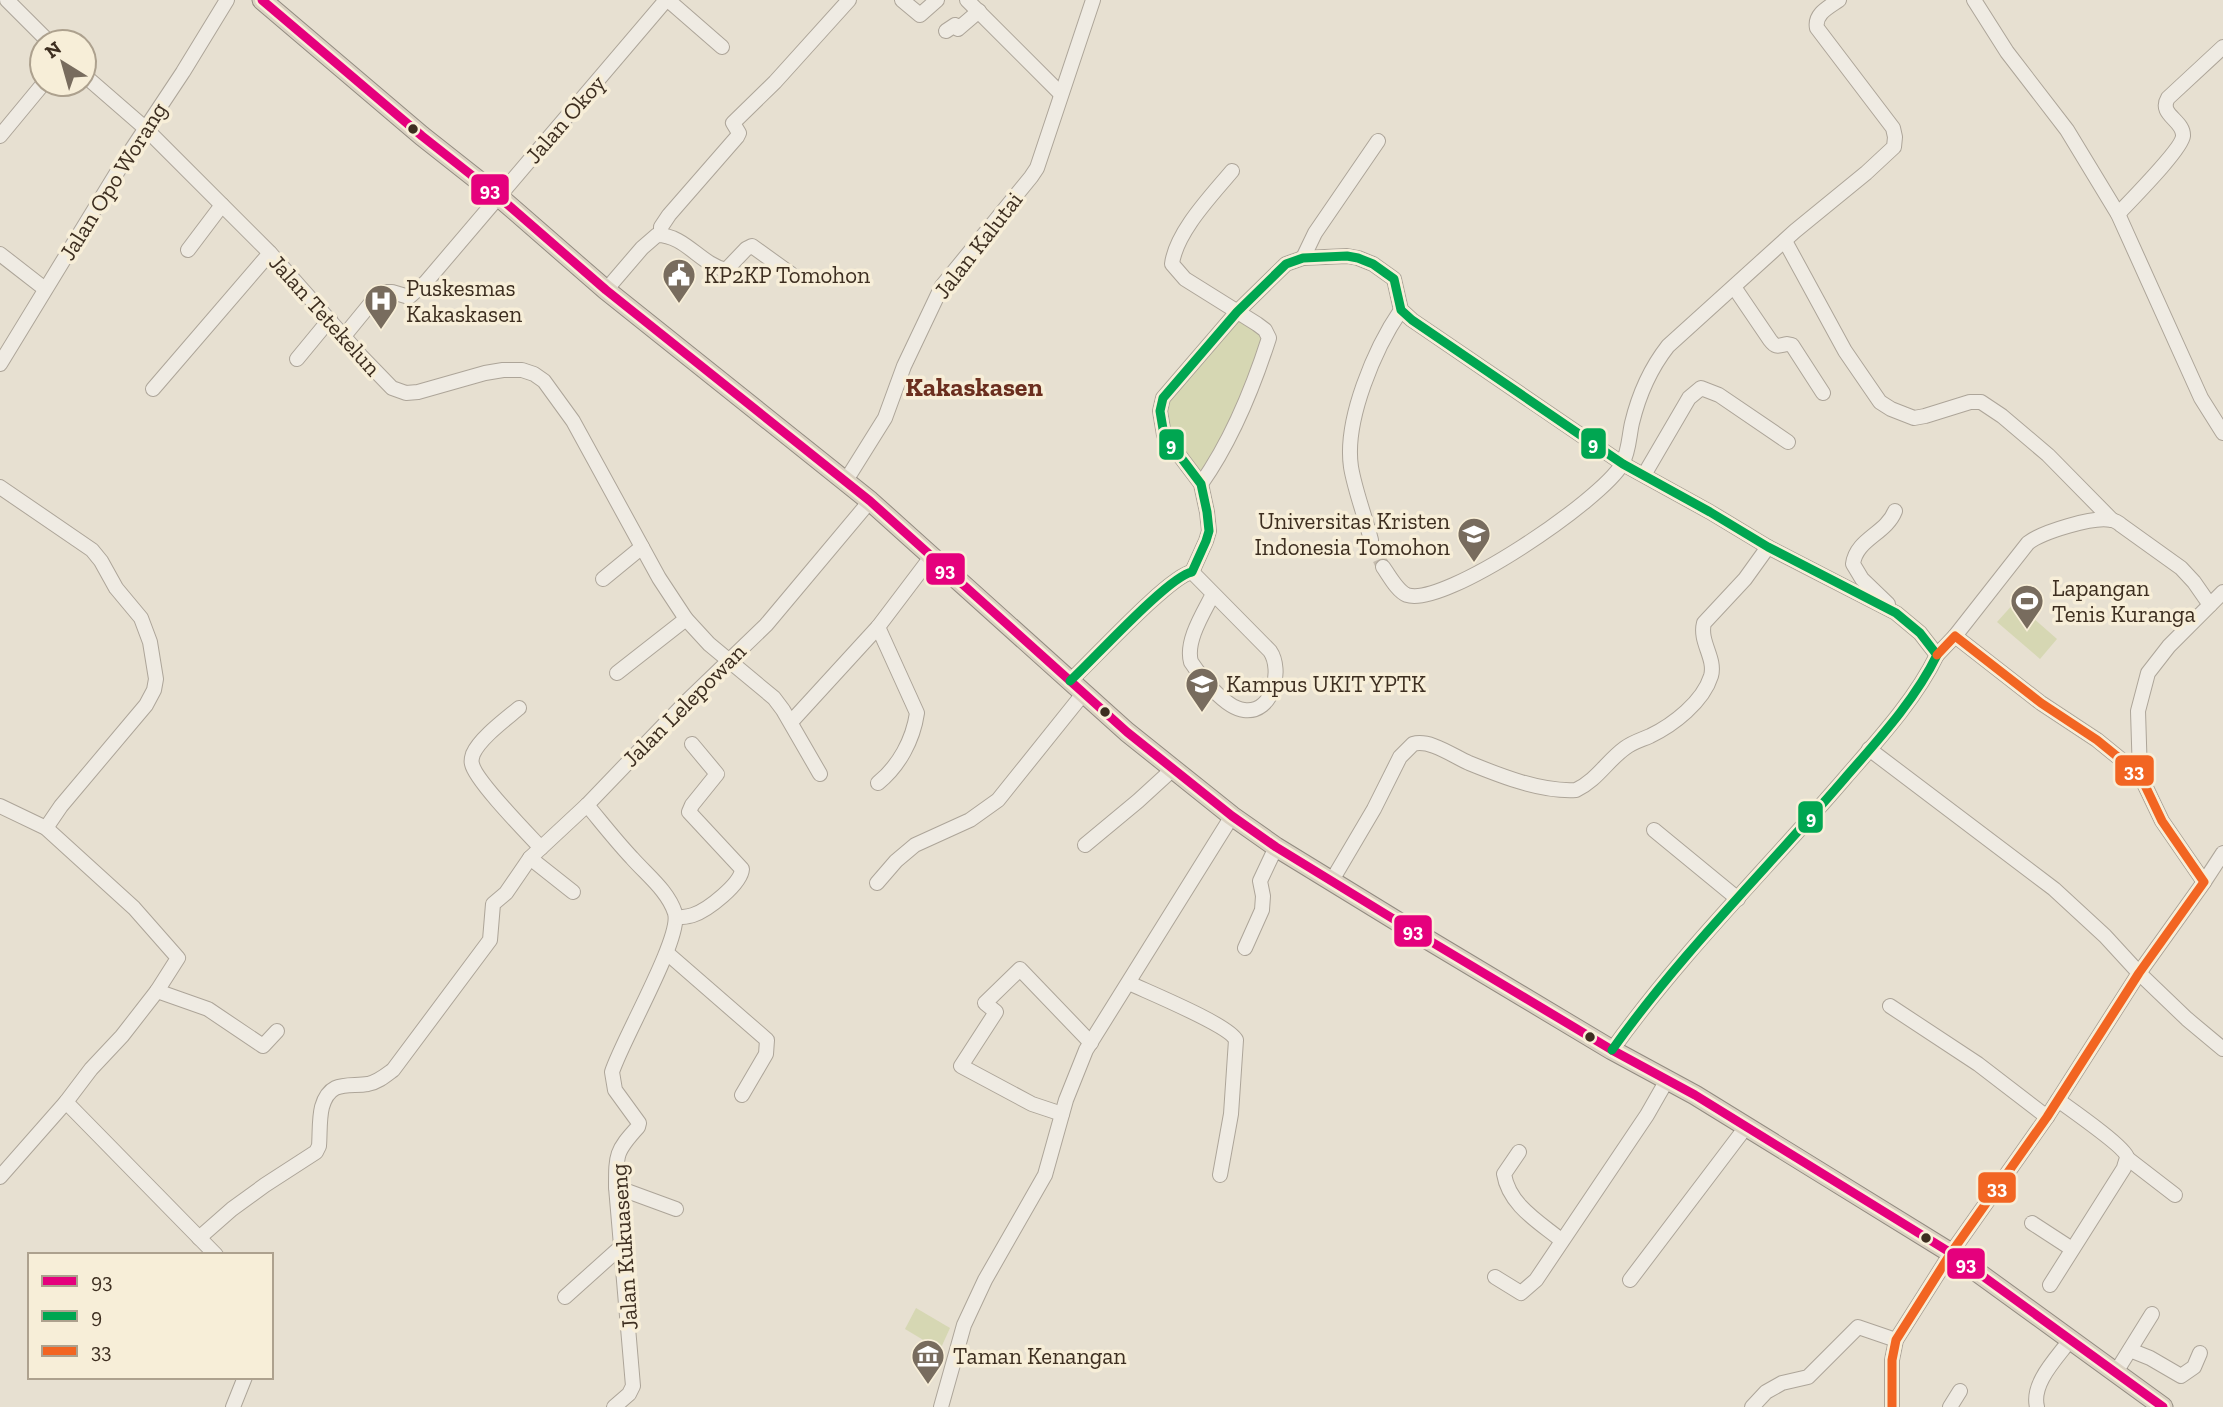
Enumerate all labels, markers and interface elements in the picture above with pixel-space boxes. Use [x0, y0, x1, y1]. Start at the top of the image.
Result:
north arrow [28, 28, 98, 98]
text: N [40, 36, 66, 63]
street label: Jalan Okoy [519, 69, 611, 169]
street label: Jalan Opo Worang [53, 96, 173, 265]
unlabelled marker [406, 122, 420, 136]
line badge: 93 [470, 173, 510, 206]
text: 93 [480, 178, 500, 201]
street label: Jalan Kalutai [928, 186, 1028, 304]
street label: Jalan Tetekelun [263, 249, 387, 381]
public building icon: KP2KP Tomohon [660, 256, 698, 305]
place label: KP2KP Tomohon [704, 261, 870, 289]
place label: Puskesmas Kakaskasen [406, 274, 522, 328]
hospital icon: Puskesmas Kakaskasen [362, 282, 400, 331]
district label: Kakaskasen [905, 371, 1043, 403]
line badge: 9 [1580, 427, 1607, 460]
line badge: 9 [1158, 428, 1185, 461]
text: 9 [1588, 432, 1598, 455]
text: 9 [1166, 433, 1176, 456]
place label: Universitas Kristen Indonesia Tomohon [1254, 507, 1450, 561]
school or university icon: Universitas Kristen Indonesia Tomohon [1455, 515, 1493, 564]
line badge: 93 [925, 552, 966, 586]
text: 93 [935, 558, 955, 581]
place label: Lapangan Tenis Kuranga [2052, 574, 2196, 628]
sports icon: Lapangan Tenis Kuranga [2008, 582, 2046, 631]
street label: Jalan Lelepowan [616, 637, 752, 773]
school or university icon: Kampus UKIT YPTK [1183, 665, 1221, 714]
place label: Kampus UKIT YPTK [1226, 670, 1426, 698]
unlabelled marker [1098, 705, 1112, 719]
line badge: 33 [2114, 754, 2155, 787]
text: 33 [2124, 759, 2144, 782]
line badge: 9 [1797, 800, 1824, 834]
text: 9 [1806, 806, 1816, 829]
line badge: 93 [1393, 914, 1433, 948]
text: 93 [1403, 919, 1423, 942]
unlabelled marker [1583, 1030, 1597, 1044]
street label: Jalan Kukuaseng [604, 1162, 644, 1331]
line badge: 33 [1977, 1171, 2017, 1204]
text: 33 [1987, 1176, 2007, 1199]
unlabelled marker [1919, 1231, 1933, 1245]
line badge: 93 [1946, 1247, 1986, 1280]
text: 93 [1956, 1252, 1976, 1275]
legend [28, 1253, 273, 1379]
text: 93 [91, 1268, 112, 1293]
text: 9 [91, 1303, 102, 1328]
museum icon: Taman Kenangan [909, 1337, 947, 1386]
text: 33 [91, 1338, 112, 1363]
place label: Taman Kenangan [953, 1342, 1127, 1370]

